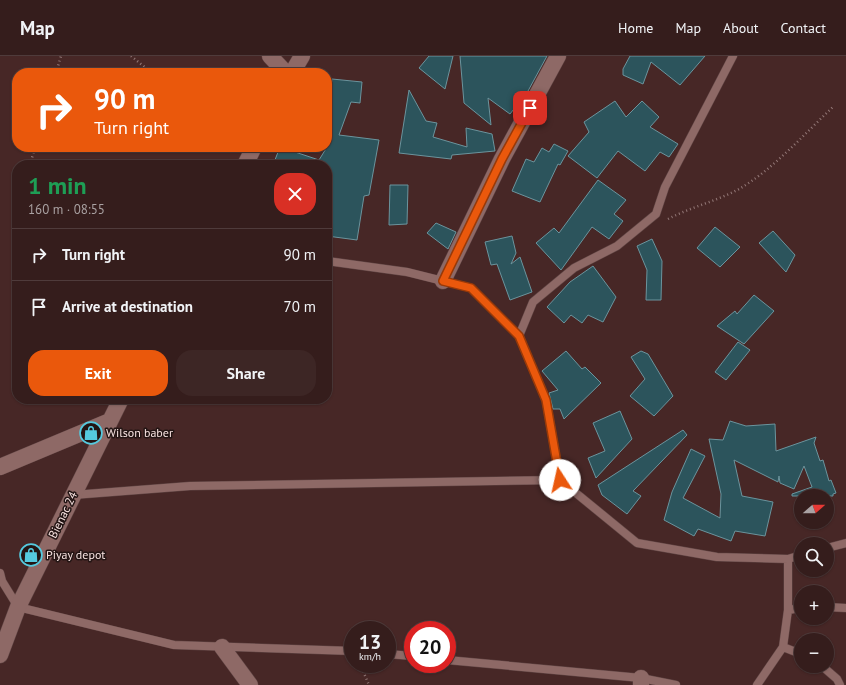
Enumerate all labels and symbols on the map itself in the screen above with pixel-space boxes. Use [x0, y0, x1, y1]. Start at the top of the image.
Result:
pin [513, 91, 547, 125]
shop icon: Wilson baber [78, 420, 104, 446]
place label: Wilson baber [106, 425, 173, 440]
position arrow [539, 459, 581, 501]
street label: Bienac 24 [45, 489, 81, 541]
north arrow [794, 489, 834, 529]
shop icon: Piyay depot [18, 542, 44, 568]
place label: Piyay depot [46, 547, 105, 562]
speed limit sign: 20 [404, 621, 456, 673]

